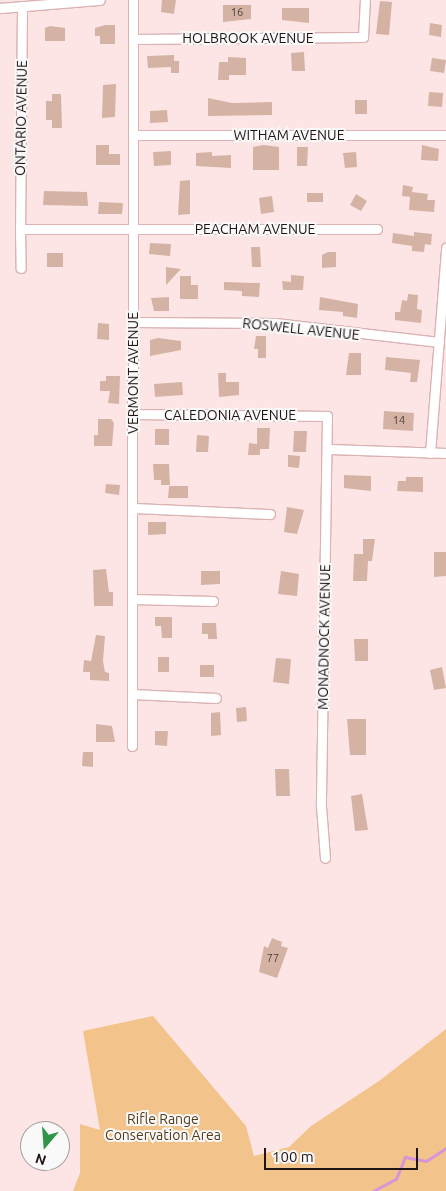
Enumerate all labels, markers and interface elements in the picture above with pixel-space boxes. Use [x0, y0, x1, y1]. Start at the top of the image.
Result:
house number: 16 [231, 5, 243, 19]
street label: HOLBROOK AVENUE [182, 30, 314, 46]
street label: ONTARIO AVENUE [12, 60, 30, 176]
street label: WITHAM AVENUE [233, 127, 345, 143]
street label: PEACHAM AVENUE [195, 221, 315, 237]
street label: VERMONT AVENUE [125, 312, 141, 434]
street label: ROSWELL AVENUE [242, 314, 360, 344]
street label: CALEDONIA AVENUE [164, 407, 296, 423]
house number: 14 [393, 413, 405, 427]
street label: MONADNOCK AVENUE [314, 564, 334, 710]
house number: 77 [267, 951, 279, 965]
park label: Rifle Range Conservation Area [105, 1111, 221, 1144]
north arrow [20, 1121, 70, 1171]
scale bar [266, 1138, 420, 1170]
text: 100 m [272, 1148, 314, 1165]
text: N [33, 1150, 48, 1169]

